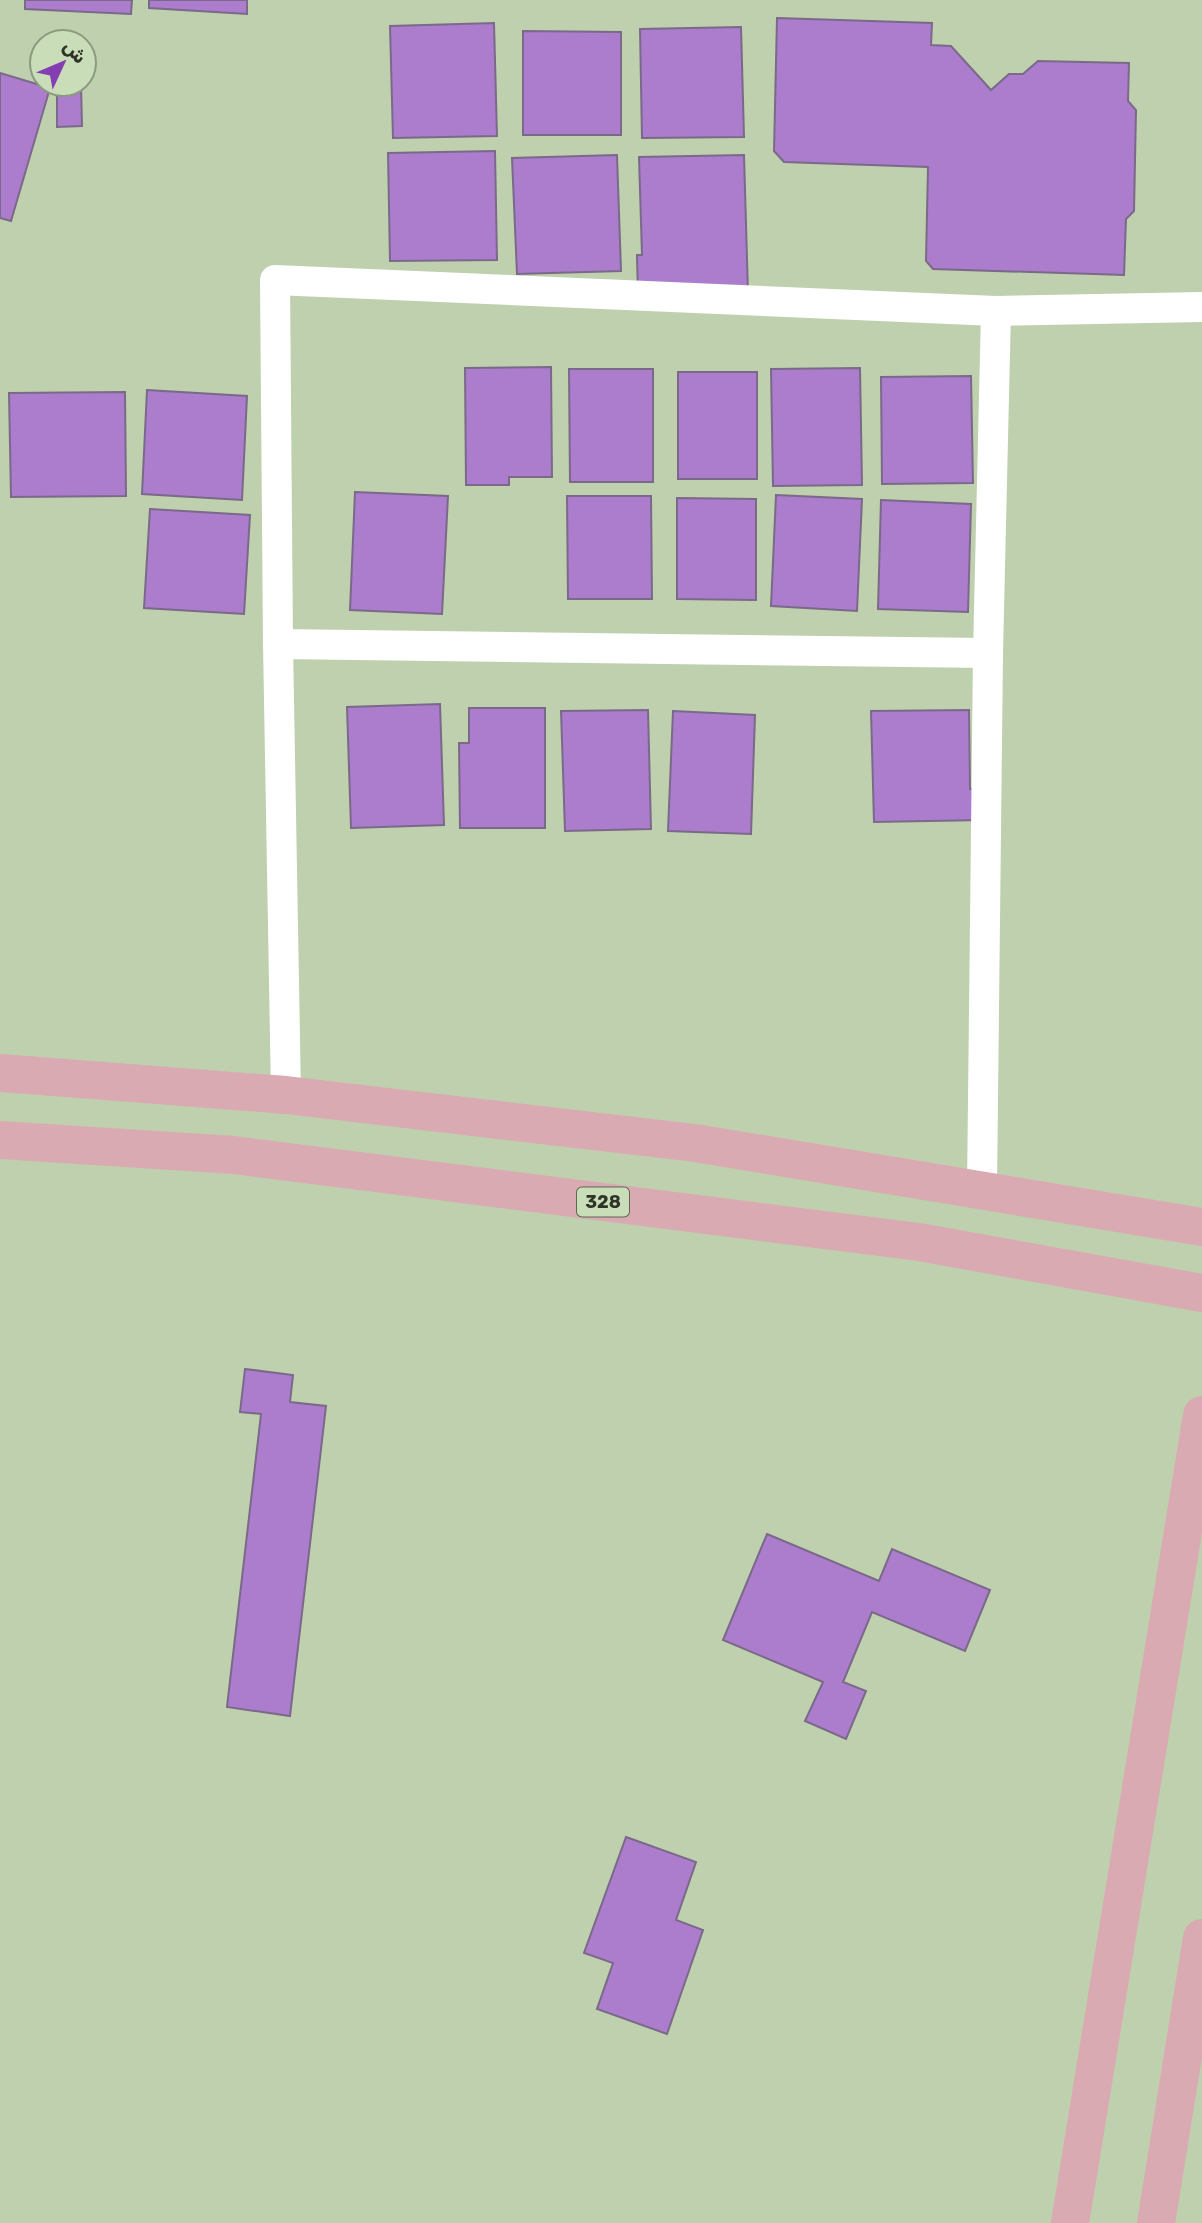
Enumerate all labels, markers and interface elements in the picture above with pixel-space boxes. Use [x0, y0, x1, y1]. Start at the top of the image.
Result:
north arrow [28, 28, 98, 98]
text: ش [58, 35, 92, 68]
road number: 328 [577, 1188, 629, 1217]

